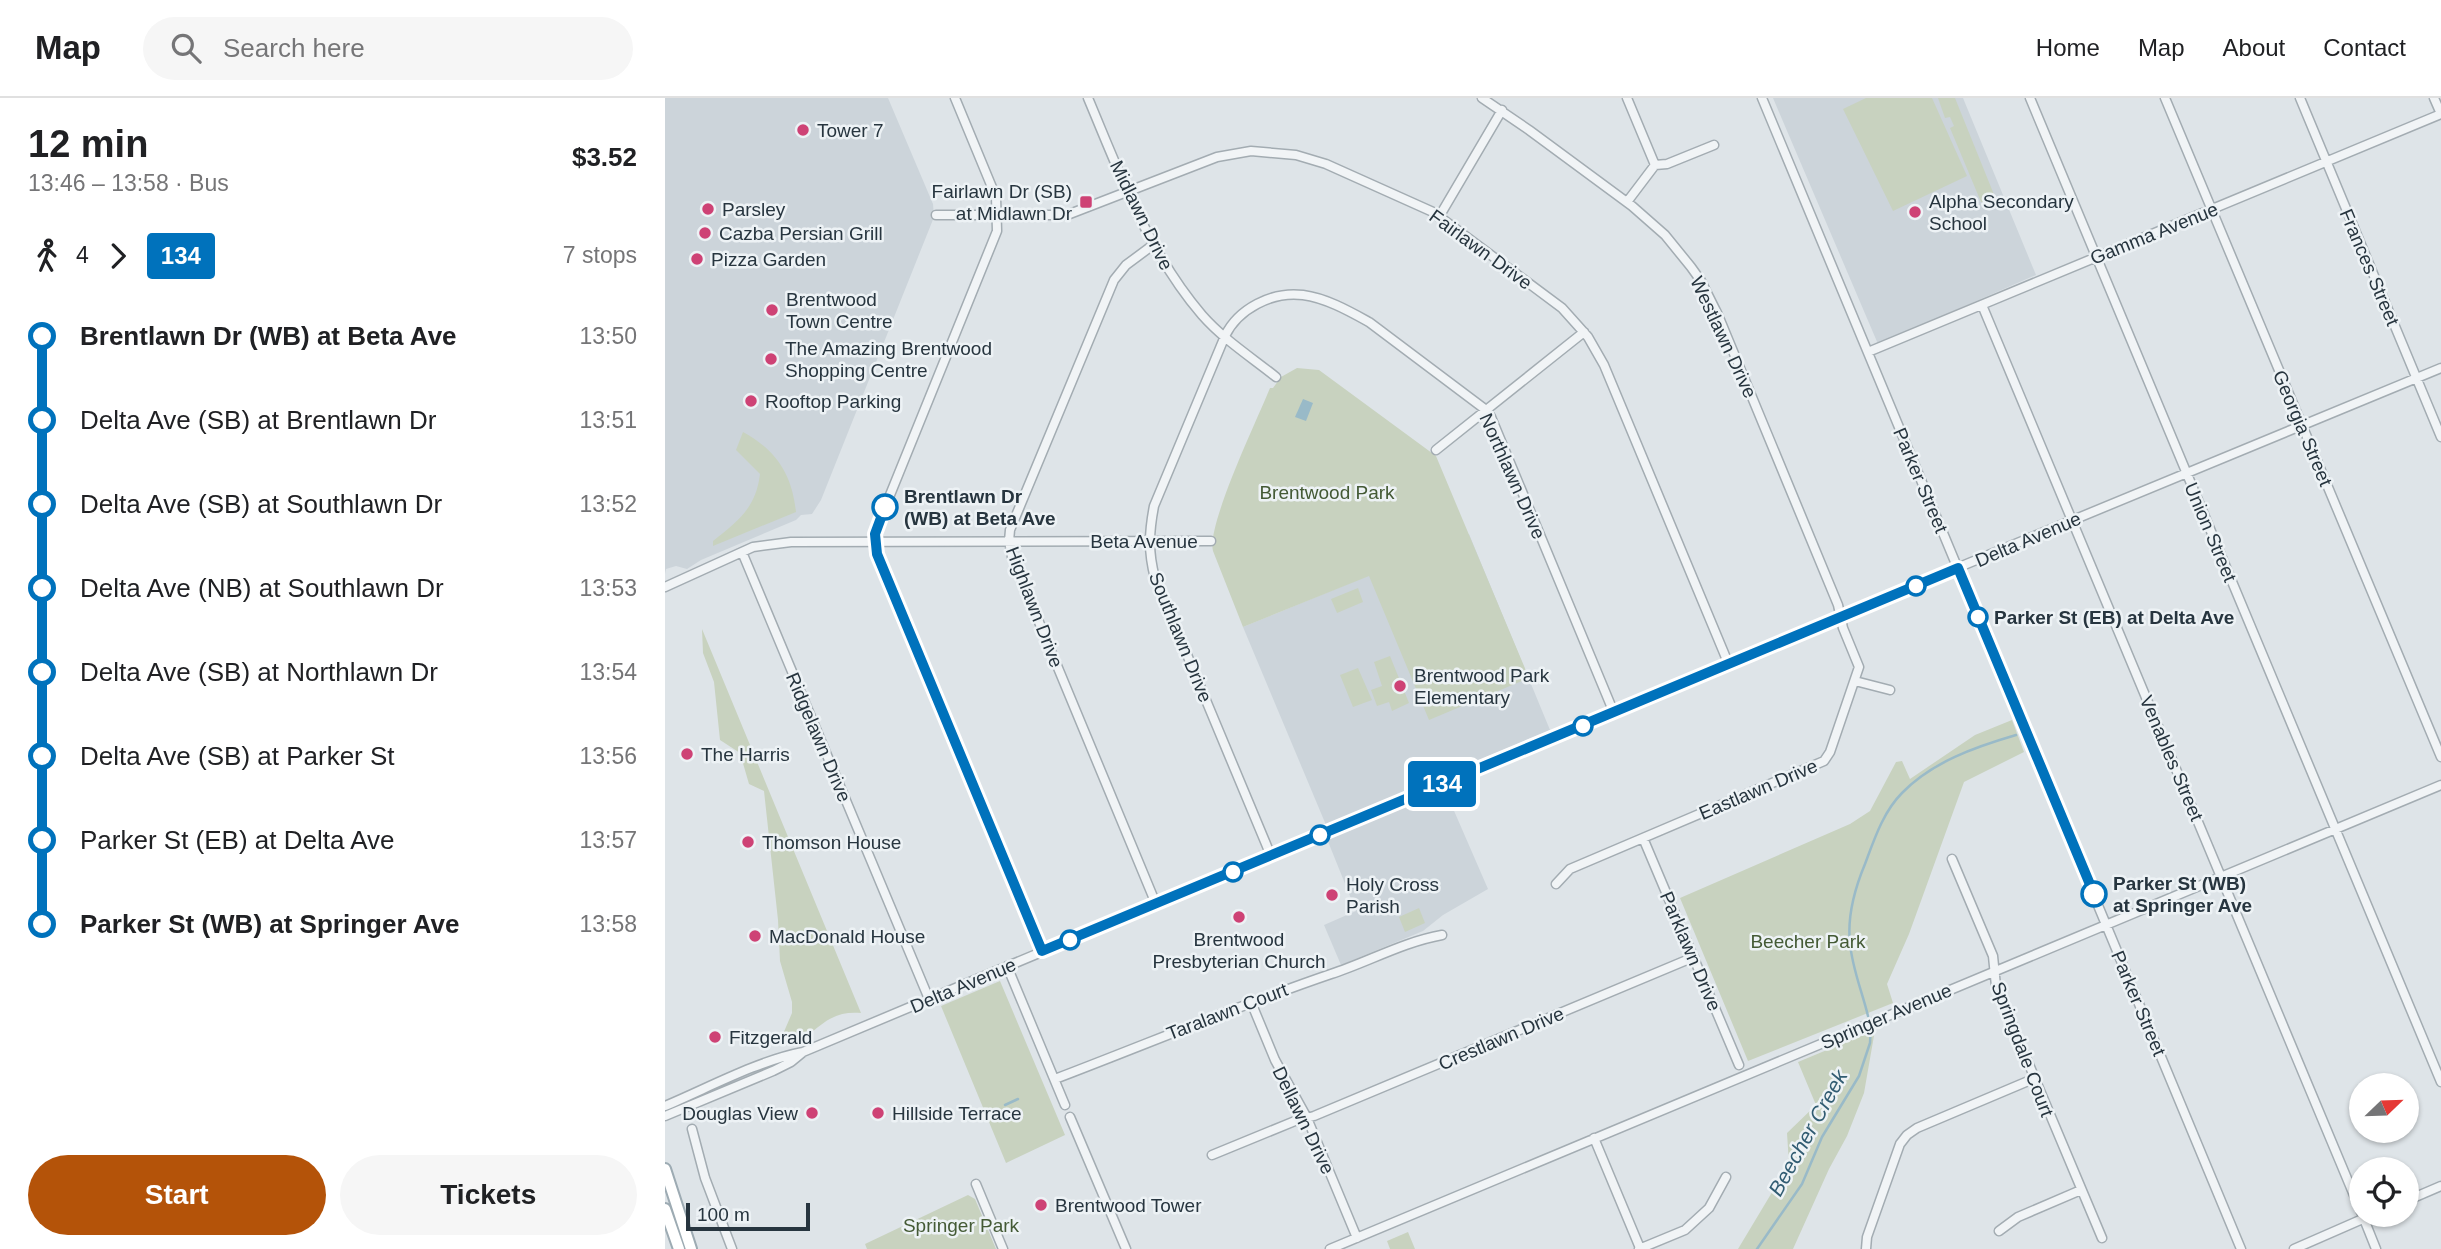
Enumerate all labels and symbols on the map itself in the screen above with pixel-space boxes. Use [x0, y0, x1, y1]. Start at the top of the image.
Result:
place label: Tower 7 [817, 120, 884, 141]
marker: Tower 7 [795, 122, 811, 138]
street label: Midlawn Drive [1106, 157, 1177, 273]
place label: Fairlawn Dr (SB) at Midlawn Dr [932, 181, 1073, 224]
place label: Alpha Secondary School [1929, 191, 2074, 234]
marker: Fairlawn Dr (SB) at Midlawn Dr [1078, 194, 1094, 210]
street label: Gamma Avenue [2087, 198, 2221, 269]
place label: Parsley [722, 199, 786, 220]
marker: Parsley [700, 201, 716, 217]
marker: Alpha Secondary School [1907, 204, 1923, 220]
street label: Fairlawn Drive [1425, 205, 1536, 294]
street label: Frances Street [2336, 206, 2404, 329]
place label: Cazba Persian Grill [719, 223, 883, 244]
marker: Cazba Persian Grill [697, 225, 713, 241]
place label: Pizza Garden [711, 249, 826, 270]
marker: Pizza Garden [689, 251, 705, 267]
street label: Westlawn Drive [1686, 273, 1761, 401]
place label: Brentwood Town Centre [786, 289, 893, 332]
marker: Brentwood Town Centre [764, 302, 780, 318]
place label: The Amazing Brentwood Shopping Centre [785, 338, 992, 381]
marker: The Amazing Brentwood Shopping Centre [763, 351, 779, 367]
street label: Georgia Street [2269, 367, 2337, 490]
place label: Rooftop Parking [765, 391, 901, 412]
marker: Rooftop Parking [743, 393, 759, 409]
street label: Northlawn Drive [1475, 410, 1550, 542]
street label: Parker Street [1889, 425, 1952, 536]
street label: Union Street [2180, 479, 2241, 586]
park label: Brentwood Park [1259, 482, 1395, 503]
place label: Brentlawn Dr (WB) at Beta Ave [904, 486, 1056, 529]
marker: Brentlawn Dr (WB) at Beta Ave [872, 494, 898, 520]
street label: Delta Avenue [1972, 508, 2084, 571]
street label: Beta Avenue [1090, 531, 1198, 552]
street label: Highlawn Drive [1002, 544, 1067, 671]
street label: Southlawn Drive [1145, 569, 1216, 705]
unlabelled marker [1906, 576, 1926, 596]
marker: Parker St (EB) at Delta Ave [1968, 607, 1988, 627]
place label: Parker St (EB) at Delta Ave [1994, 607, 2234, 628]
place label: Brentwood Park Elementary [1414, 665, 1550, 708]
street label: Ridgelawn Drive [782, 669, 855, 805]
marker: Brentwood Park Elementary [1392, 678, 1408, 694]
street label: Venables Street [2136, 692, 2208, 825]
unlabelled marker [1573, 716, 1593, 736]
place label: The Harris [701, 744, 790, 765]
marker: The Harris [679, 746, 695, 762]
street label: Eastlawn Drive [1696, 755, 1821, 824]
line badge: 134 [1402, 761, 1482, 807]
unlabelled marker [1310, 825, 1330, 845]
place label: Thomson House [762, 832, 901, 853]
marker: Thomson House [740, 834, 756, 850]
unlabelled marker [1223, 862, 1243, 882]
place label: Parker St (WB) at Springer Ave [2113, 873, 2252, 916]
place label: Holy Cross Parish [1346, 874, 1439, 917]
marker: Parker St (WB) at Springer Ave [2081, 881, 2107, 907]
marker: Holy Cross Parish [1324, 887, 1340, 903]
street label: Parklawn Drive [1656, 888, 1725, 1014]
marker: Brentwood Presbyterian Church [1231, 909, 1247, 925]
place label: MacDonald House [769, 926, 925, 947]
marker: MacDonald House [747, 928, 763, 944]
place label: Brentwood Presbyterian Church [1152, 929, 1326, 972]
unlabelled marker [1060, 930, 1080, 950]
park label: Beecher Park [1750, 931, 1866, 952]
street label: Parker Street [2107, 948, 2170, 1059]
street label: Delta Avenue [907, 954, 1019, 1017]
street label: Taralawn Court [1164, 979, 1291, 1044]
street label: Springer Avenue [1818, 979, 1955, 1054]
street label: Springdale Court [1987, 979, 2058, 1120]
street label: Crestlawn Drive [1435, 1003, 1567, 1074]
place label: Fitzgerald [729, 1027, 812, 1048]
marker: Fitzgerald [707, 1029, 723, 1045]
street label: Dellawn Drive [1268, 1063, 1339, 1177]
water label: Beecher Creek [1764, 1065, 1852, 1200]
north arrow [2349, 1073, 2419, 1143]
place label: Douglas View [682, 1103, 798, 1124]
place label: Hillside Terrace [892, 1103, 1022, 1124]
marker: Douglas View [804, 1105, 820, 1121]
marker: Hillside Terrace [870, 1105, 886, 1121]
place label: Brentwood Tower [1055, 1195, 1202, 1216]
marker: Brentwood Tower [1033, 1197, 1049, 1213]
scale bar [686, 1200, 810, 1232]
park label: Springer Park [903, 1215, 1020, 1236]

